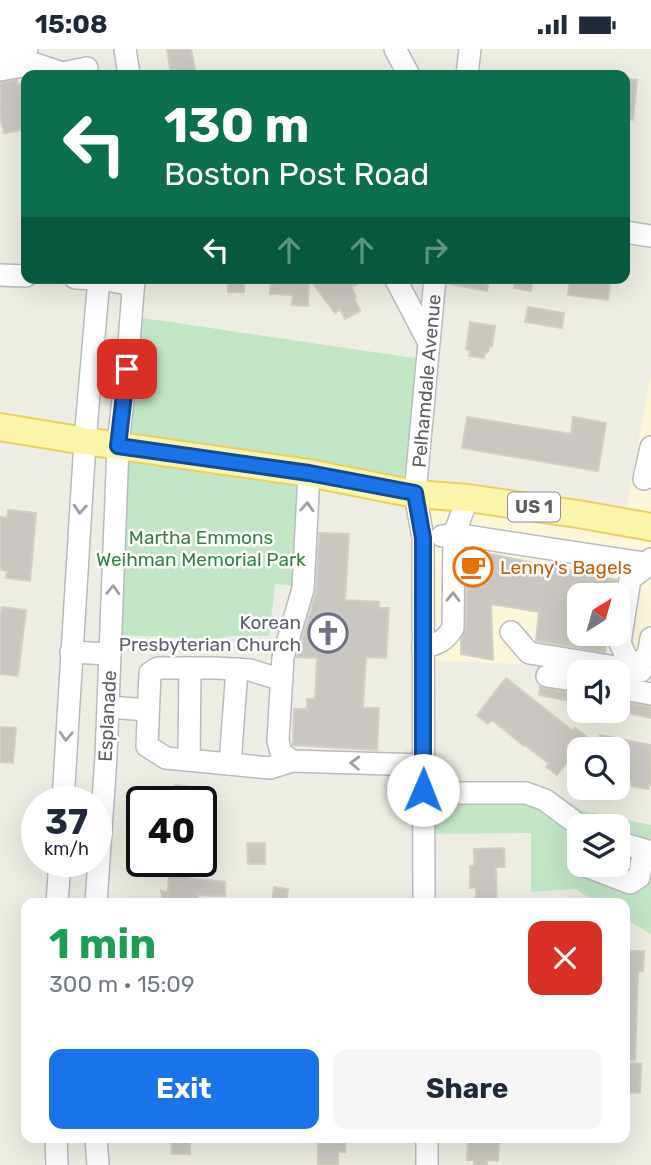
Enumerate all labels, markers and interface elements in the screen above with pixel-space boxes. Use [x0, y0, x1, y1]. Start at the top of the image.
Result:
text: 15:08 [35, 9, 108, 40]
text: 130 m [164, 96, 309, 154]
icon: left [49, 98, 140, 189]
text: Boston Post Road [164, 155, 429, 193]
icon: left [197, 231, 235, 269]
icon: ahead [270, 231, 308, 269]
icon: ahead [343, 231, 381, 269]
icon: right [416, 231, 454, 269]
street label: Pelhamdale Avenue [407, 293, 446, 469]
pin [97, 339, 157, 399]
icon: arrive [108, 350, 146, 388]
road number: US 1 [508, 493, 560, 521]
one-way arrow [299, 501, 314, 512]
one-way arrow [73, 504, 88, 515]
park label: Martha Emmons Weihman Memorial Park [96, 526, 306, 571]
cafe icon: Lenny's Bagels [452, 546, 494, 588]
place label: Lenny's Bagels [500, 556, 632, 579]
north arrow [567, 583, 630, 646]
map controls [567, 583, 630, 877]
one-way arrow [105, 584, 120, 595]
one-way arrow [445, 591, 461, 601]
place label: Korean Presbyterian Church [119, 611, 301, 656]
church icon: Korean Presbyterian Church [307, 612, 349, 654]
button: sound [567, 660, 630, 723]
street label: Esplanade [94, 670, 121, 762]
one-way arrow [59, 731, 74, 742]
button: search [567, 737, 630, 800]
position arrow [386, 753, 460, 827]
one-way arrow [349, 756, 360, 771]
speed limit sign: 40 [126, 786, 217, 877]
text: 37 [45, 801, 88, 843]
button: layers [567, 814, 630, 877]
text: km/h [44, 838, 89, 860]
text: 1 min [49, 919, 156, 969]
button: close [528, 921, 602, 995]
text: 300 m · 15:09 [49, 970, 195, 998]
button: Exit [49, 1049, 319, 1129]
button: Share [333, 1049, 602, 1129]

